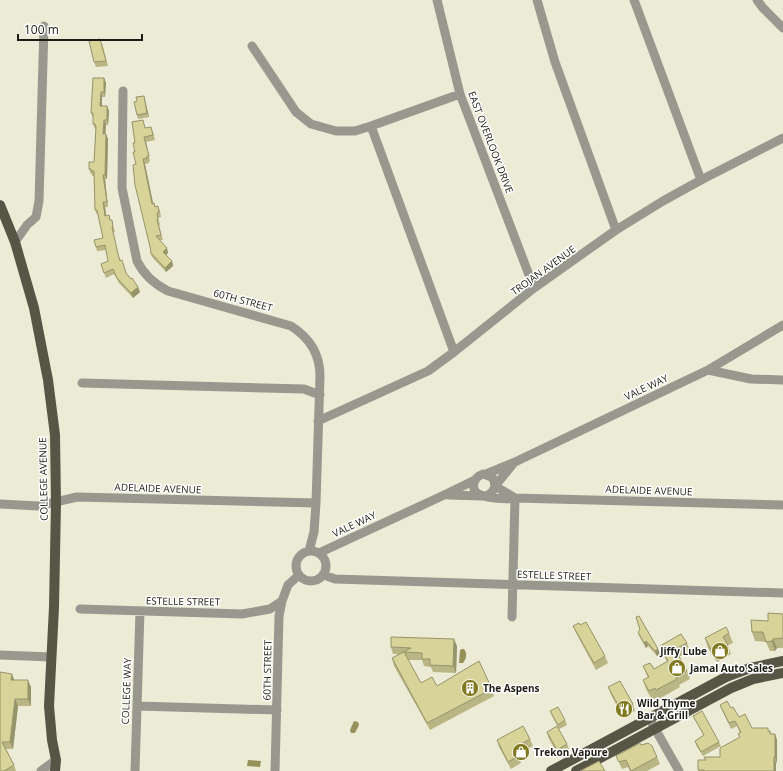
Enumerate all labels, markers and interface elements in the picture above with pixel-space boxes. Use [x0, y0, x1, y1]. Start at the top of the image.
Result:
scale bar [18, 16, 142, 42]
text: 100 m [24, 21, 59, 38]
street label: EAST OVERLOOK DRIVE [465, 89, 517, 195]
street label: TROJAN AVENUE [508, 242, 578, 298]
street label: 60TH STREET [212, 285, 275, 315]
street label: VALE WAY [622, 371, 671, 403]
street label: COLLEGE AVENUE [35, 437, 51, 521]
street label: ADELAIDE AVENUE [114, 479, 202, 497]
street label: ADELAIDE AVENUE [605, 481, 693, 499]
street label: VALE WAY [330, 508, 379, 540]
street label: ESTELLE STREET [517, 567, 592, 583]
street label: ESTELLE STREET [146, 593, 221, 609]
street label: 60TH STREET [259, 639, 275, 700]
shop icon: Jiffy Lube [710, 641, 730, 661]
place label: Jiffy Lube [659, 644, 707, 658]
street label: COLLEGE WAY [118, 657, 134, 725]
shop icon: Jamal Auto Sales [667, 658, 687, 678]
place label: Jamal Auto Sales [689, 661, 773, 675]
building icon: The Aspens [460, 678, 480, 698]
place label: The Aspens [483, 681, 540, 695]
place label: Wild Thyme Bar & Grill [637, 696, 696, 722]
restaurant icon: Wild Thyme Bar & Grill [614, 699, 634, 719]
shop icon: Trekon Vapure [511, 742, 531, 762]
place label: Trekon Vapure [534, 745, 608, 759]

